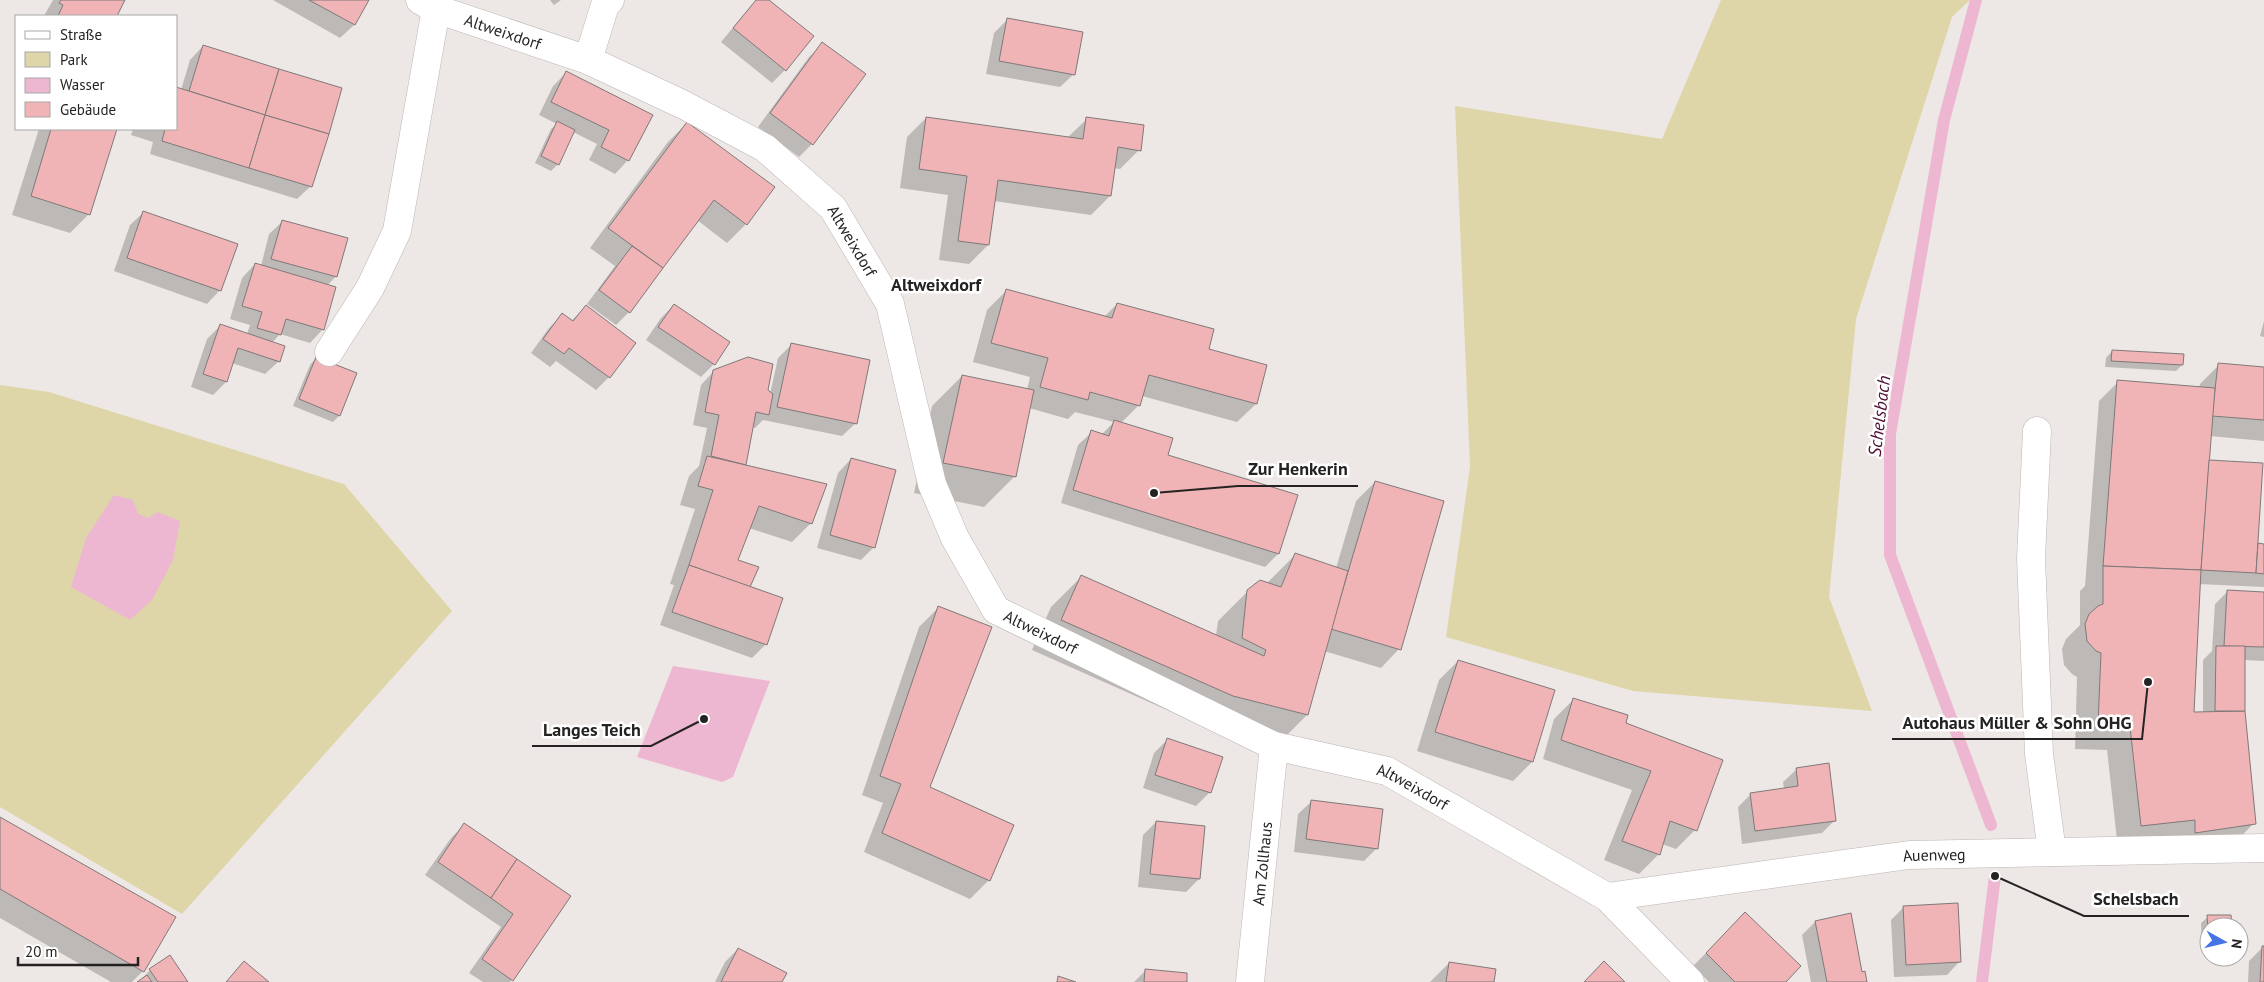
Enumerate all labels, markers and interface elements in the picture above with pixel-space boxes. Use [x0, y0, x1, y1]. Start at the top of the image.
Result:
street label: Altweixdorf [462, 9, 545, 54]
legend [15, 15, 178, 130]
text: Straße [60, 25, 102, 44]
text: Park [60, 50, 88, 69]
text: Wasser [60, 75, 105, 94]
text: Gebäude [60, 100, 116, 119]
street label: Altweixdorf [823, 201, 882, 281]
district label: Altweixdorf [891, 273, 982, 296]
water label: Schelsbach [1863, 374, 1895, 458]
callout: Zur Henkerin [1238, 453, 1358, 486]
text: Zur Henkerin [1248, 457, 1348, 480]
street label: Altweixdorf [1001, 605, 1082, 659]
callout: Autohaus Müller & Sohn OHG [1892, 706, 2142, 739]
text: Autohaus Müller & Sohn OHG [1903, 711, 2131, 734]
callout: Langes Teich [532, 713, 651, 746]
text: Langes Teich [543, 718, 641, 741]
street label: Altweixdorf [1375, 759, 1453, 815]
street label: Am Zollhaus [1248, 820, 1276, 907]
street label: Auenweg [1901, 844, 1966, 866]
callout: Schelsbach [2084, 883, 2189, 916]
text: Schelsbach [2093, 887, 2179, 910]
north arrow [2199, 917, 2249, 967]
scale bar [18, 934, 138, 966]
text: N [2227, 938, 2246, 950]
text: 20 m [25, 942, 58, 961]

